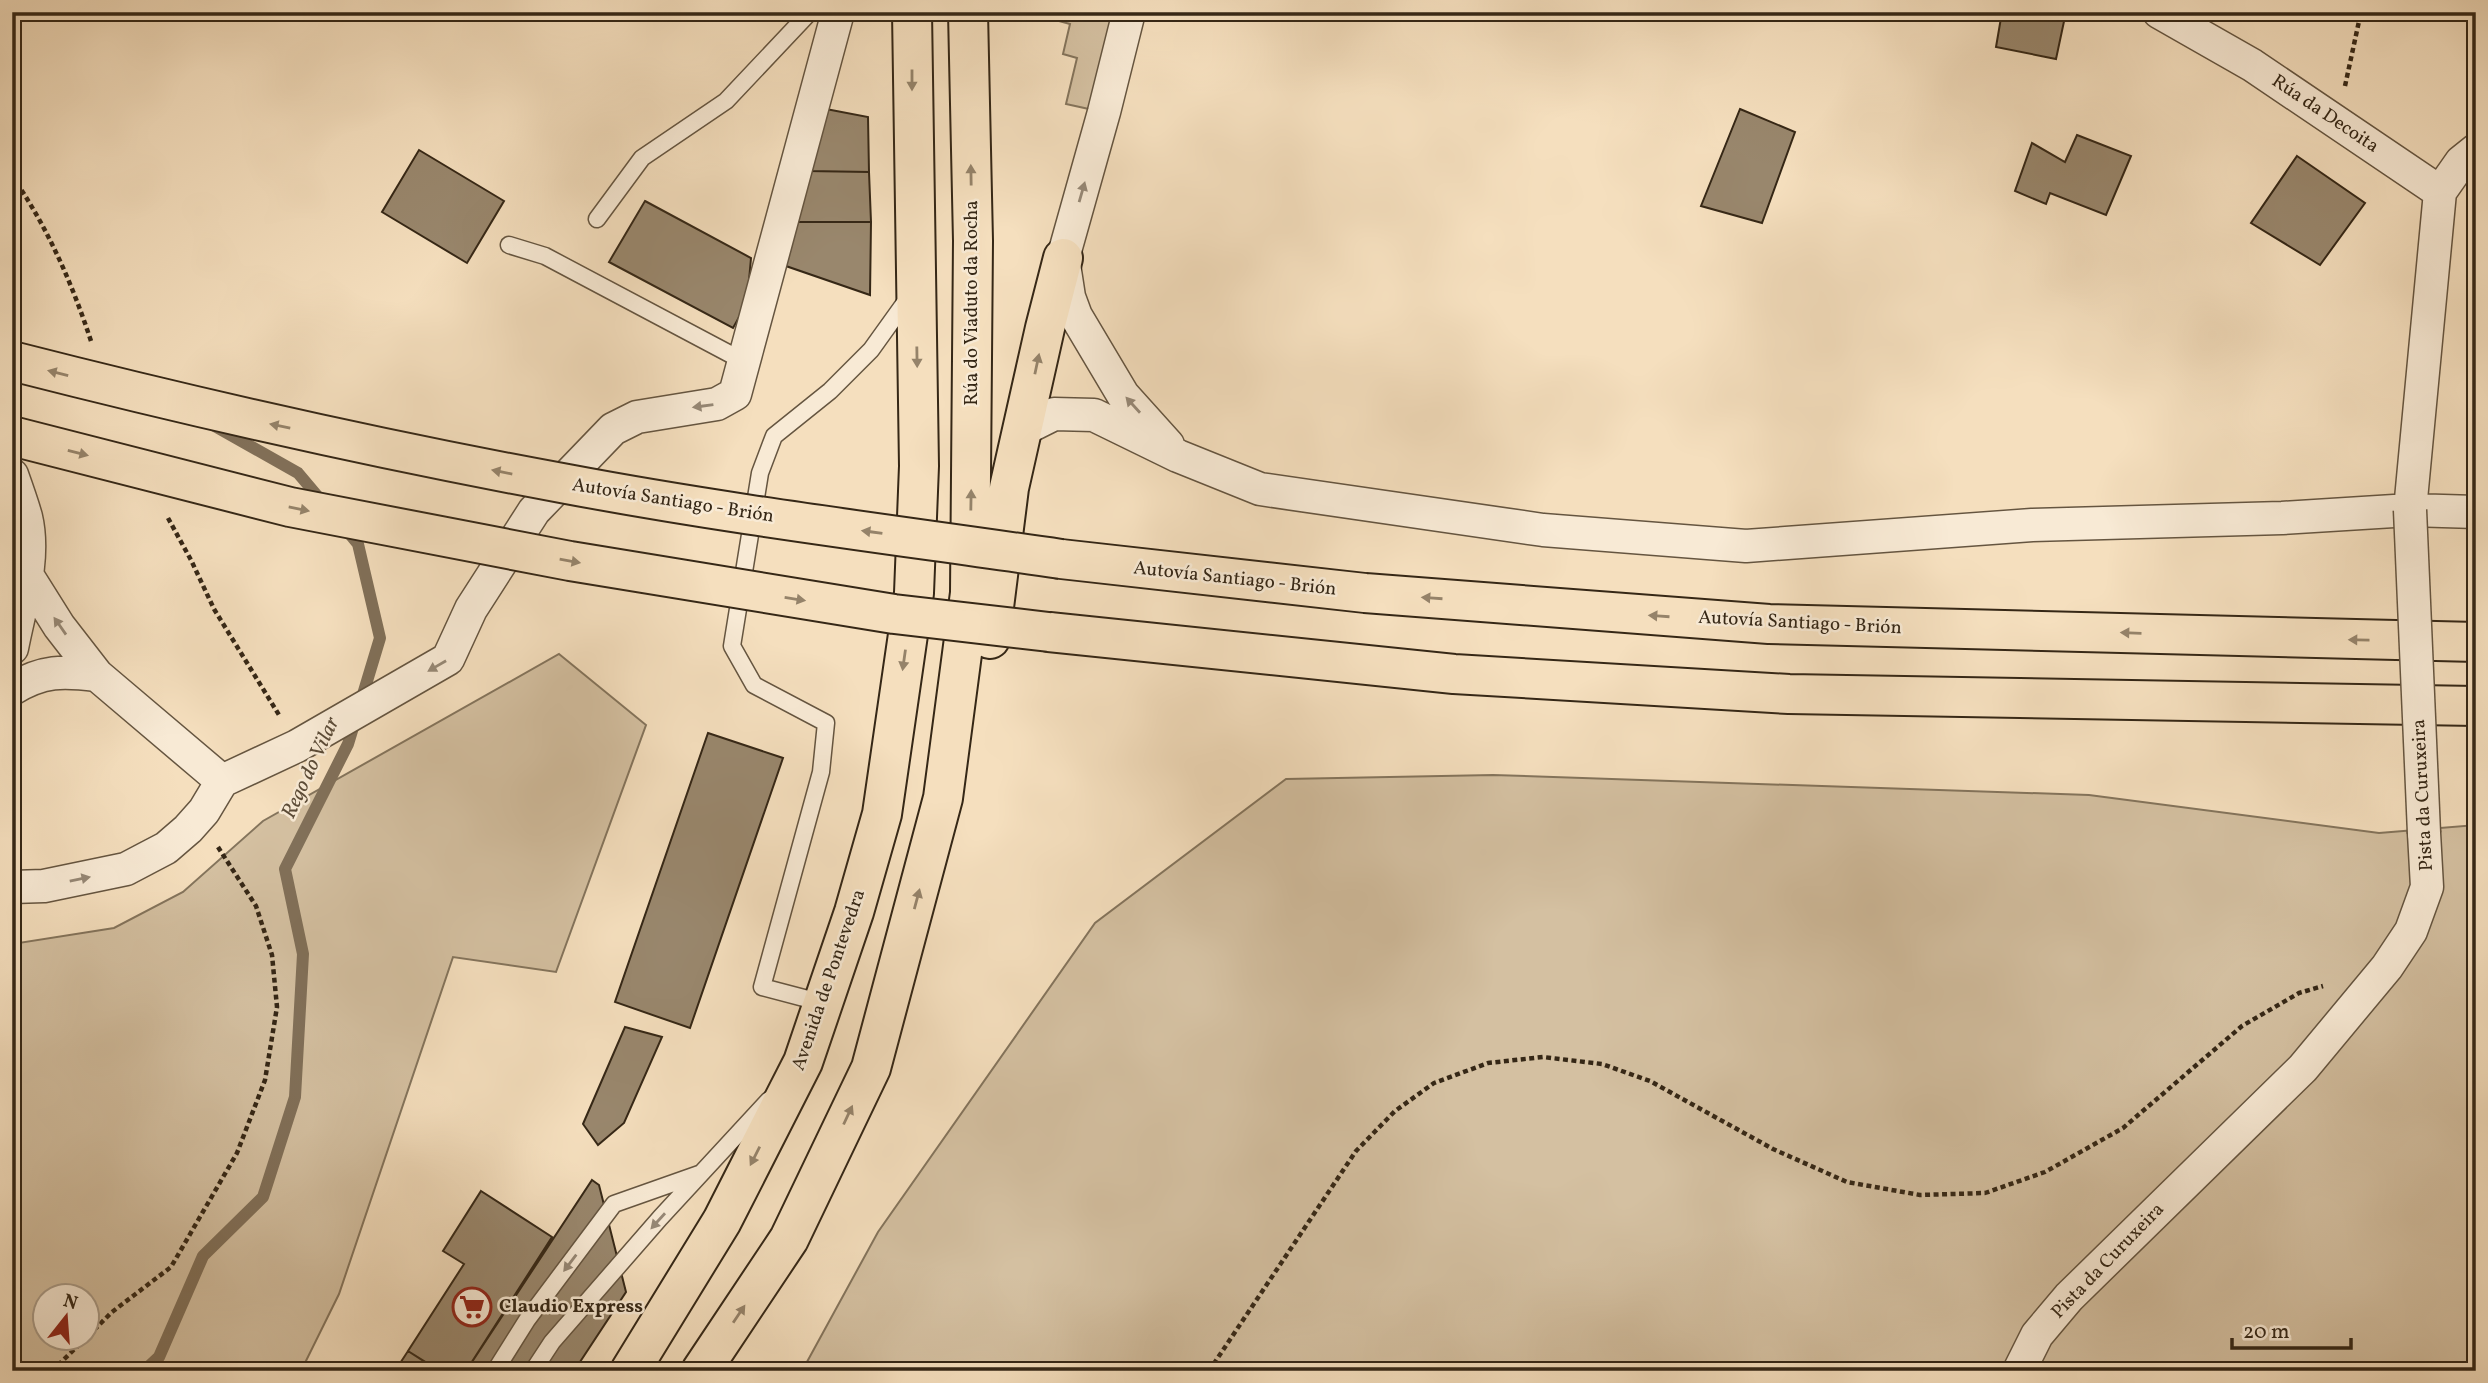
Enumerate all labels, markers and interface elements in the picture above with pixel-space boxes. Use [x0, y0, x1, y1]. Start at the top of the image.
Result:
street label: Rúa da Decoita [2266, 68, 2384, 160]
one-way arrow [907, 70, 918, 92]
one-way arrow [966, 164, 977, 186]
one-way arrow [1077, 181, 1087, 202]
street label: Rúa do Viaduto da Rocha [959, 200, 985, 406]
one-way arrow [911, 346, 923, 368]
one-way arrow [1032, 353, 1043, 375]
one-way arrow [47, 367, 69, 378]
one-way arrow [1126, 397, 1141, 414]
one-way arrow [692, 401, 714, 412]
one-way arrow [269, 420, 291, 431]
one-way arrow [68, 448, 89, 458]
one-way arrow [491, 466, 513, 477]
street label: Autovía Santiago - Brión [570, 472, 776, 530]
one-way arrow [965, 489, 977, 511]
one-way arrow [288, 503, 310, 514]
one-way arrow [861, 527, 883, 538]
street label: Autovía Santiago - Brión [1132, 555, 1338, 603]
one-way arrow [559, 556, 581, 567]
one-way arrow [1421, 592, 1443, 603]
one-way arrow [784, 594, 806, 605]
street label: Autovía Santiago - Brión [1698, 605, 1902, 641]
one-way arrow [1648, 610, 1670, 621]
one-way arrow [53, 617, 67, 635]
one-way arrow [2120, 628, 2142, 639]
one-way arrow [2347, 634, 2369, 646]
one-way arrow [898, 649, 909, 671]
one-way arrow [427, 659, 447, 671]
water label: Rego do Vilar [275, 712, 347, 824]
street label: Pista da Curuxeira [2406, 718, 2440, 872]
one-way arrow [69, 873, 91, 884]
street label: Avenida de Pontevedra [786, 886, 872, 1074]
one-way arrow [912, 888, 923, 910]
one-way arrow [843, 1105, 854, 1125]
one-way arrow [749, 1146, 761, 1166]
street label: Pista da Curuxeira [2046, 1197, 2170, 1325]
one-way arrow [650, 1212, 666, 1230]
one-way arrow [563, 1254, 577, 1272]
north arrow [32, 1282, 102, 1352]
supermarket icon: Claudio Express [451, 1286, 493, 1328]
text: N [60, 1288, 81, 1317]
place label: Claudio Express [499, 1294, 643, 1320]
one-way arrow [732, 1305, 746, 1323]
scale bar [2232, 1306, 2352, 1350]
text: 20 m [2243, 1318, 2289, 1347]

